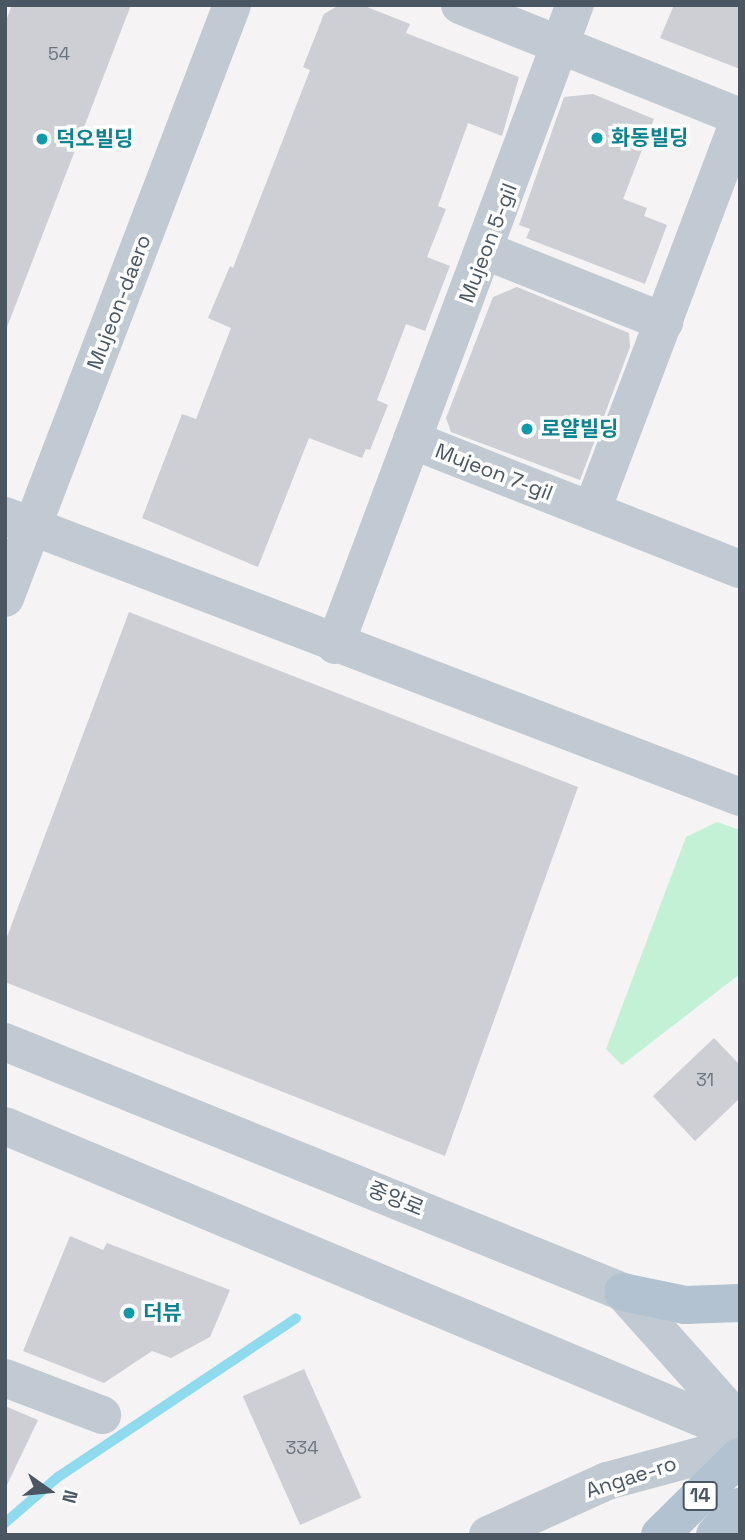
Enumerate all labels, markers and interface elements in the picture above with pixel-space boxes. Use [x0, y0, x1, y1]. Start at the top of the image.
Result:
house number: 54 [48, 43, 70, 65]
place label: 화동빌딩 [611, 125, 688, 151]
place label: 덕오빌딩 [56, 126, 133, 152]
marker: 화동빌딩 [589, 130, 605, 146]
marker: 덕오빌딩 [34, 131, 50, 147]
street label: Mujeon 5-gil [454, 180, 522, 306]
street label: Mujeon-daero [82, 231, 156, 373]
place label: 로얄빌딩 [541, 416, 618, 442]
marker: 로얄빌딩 [519, 421, 535, 437]
street label: Mujeon 7-gil [432, 438, 556, 506]
house number: 31 [696, 1069, 714, 1091]
street label: 중앙로 [364, 1176, 428, 1222]
place label: 더뷰 [143, 1300, 182, 1326]
marker: 더뷰 [121, 1305, 137, 1321]
house number: 334 [286, 1437, 318, 1459]
street label: Angae-ro [582, 1451, 680, 1503]
north arrow [14, 1456, 84, 1526]
road number: 14 [682, 1480, 718, 1512]
text: N [56, 1487, 83, 1506]

